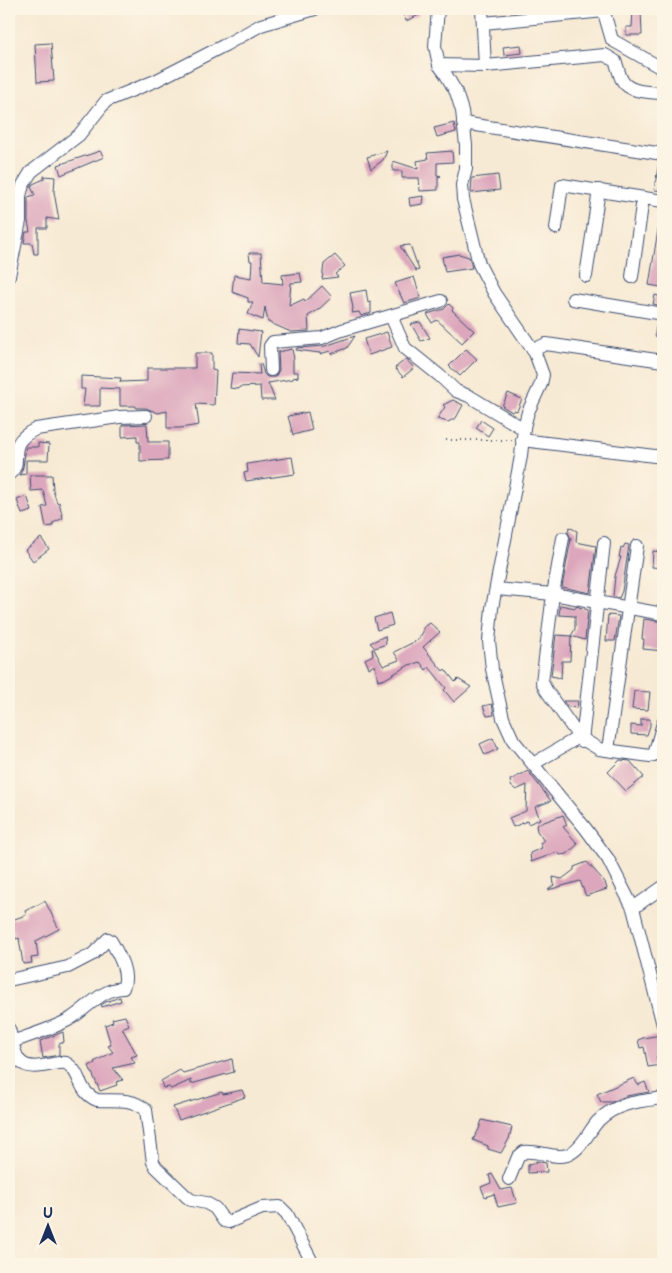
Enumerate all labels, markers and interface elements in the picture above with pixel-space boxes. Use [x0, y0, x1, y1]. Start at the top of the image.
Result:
north arrow [22, 1200, 72, 1250]
text: U [43, 1205, 53, 1222]

